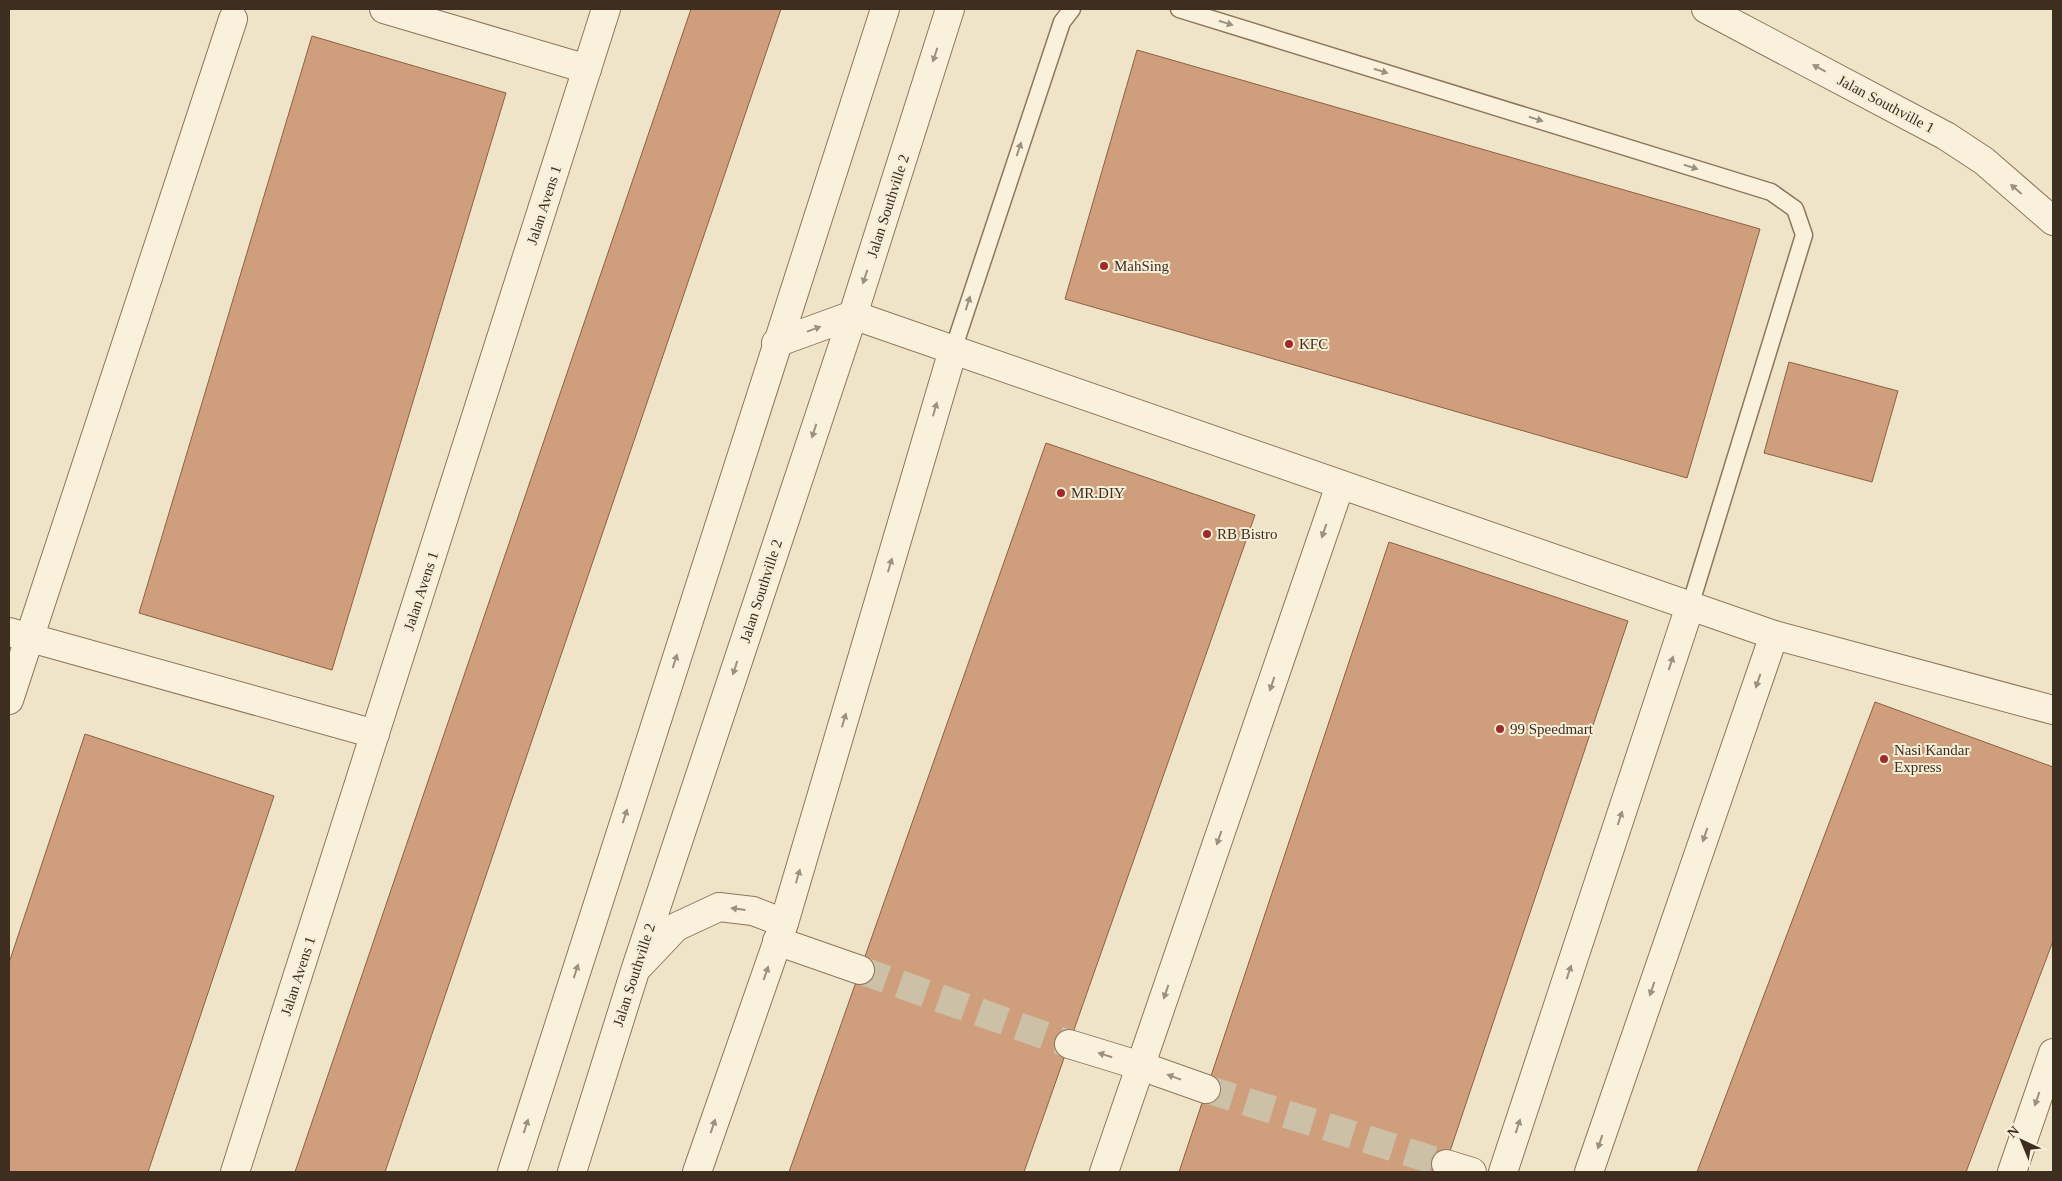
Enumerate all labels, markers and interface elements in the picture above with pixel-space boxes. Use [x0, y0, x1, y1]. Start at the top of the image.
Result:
one-way arrow [1218, 20, 1233, 27]
one-way arrow [931, 48, 939, 63]
one-way arrow [1812, 64, 1825, 73]
one-way arrow [1374, 67, 1389, 75]
street label: Jalan Southville 1 [1835, 72, 1937, 136]
one-way arrow [1529, 115, 1544, 123]
one-way arrow [1016, 141, 1024, 156]
street label: Jalan Southville 2 [864, 152, 912, 260]
street label: Jalan Avens 1 [524, 163, 564, 247]
one-way arrow [1684, 163, 1699, 171]
one-way arrow [2011, 183, 2023, 195]
place label: MahSing [1114, 258, 1170, 274]
marker: MahSing [1098, 260, 1110, 272]
one-way arrow [861, 270, 869, 285]
one-way arrow [965, 296, 972, 311]
one-way arrow [807, 325, 822, 332]
place label: KFC [1299, 336, 1328, 352]
marker: KFC [1283, 338, 1295, 350]
one-way arrow [932, 401, 940, 416]
one-way arrow [810, 424, 818, 439]
place label: MR.DIY [1071, 485, 1125, 501]
marker: MR.DIY [1055, 487, 1067, 499]
one-way arrow [1320, 523, 1328, 538]
place label: RB Bistro [1217, 526, 1277, 542]
marker: RB Bistro [1201, 528, 1213, 540]
street label: Jalan Southville 2 [737, 537, 785, 645]
street label: Jalan Avens 1 [401, 549, 441, 633]
one-way arrow [886, 557, 894, 572]
one-way arrow [671, 654, 679, 669]
one-way arrow [1668, 656, 1676, 671]
one-way arrow [731, 661, 738, 676]
one-way arrow [1754, 674, 1762, 689]
one-way arrow [1267, 677, 1275, 692]
one-way arrow [840, 713, 848, 728]
place label: 99 Speedmart [1510, 721, 1594, 737]
marker: 99 Speedmart [1494, 723, 1506, 735]
place label: Nasi Kandar Express [1894, 742, 1969, 775]
marker: Nasi Kandar Express [1878, 753, 1890, 765]
one-way arrow [622, 809, 629, 824]
one-way arrow [1617, 810, 1625, 825]
one-way arrow [1701, 828, 1709, 843]
one-way arrow [1215, 831, 1223, 846]
one-way arrow [794, 869, 802, 884]
one-way arrow [729, 905, 745, 913]
street label: Jalan Southville 2 [610, 921, 658, 1029]
street label: Jalan Avens 1 [278, 934, 318, 1018]
one-way arrow [572, 963, 580, 978]
one-way arrow [1566, 964, 1573, 979]
one-way arrow [763, 965, 771, 980]
one-way arrow [1648, 981, 1655, 996]
one-way arrow [1162, 984, 1169, 999]
one-way arrow [1097, 1051, 1112, 1059]
one-way arrow [1166, 1073, 1181, 1080]
one-way arrow [2033, 1092, 2041, 1107]
north arrow [1997, 1116, 2047, 1166]
one-way arrow [523, 1118, 531, 1133]
one-way arrow [709, 1118, 717, 1133]
one-way arrow [1514, 1118, 1522, 1133]
text: N [2004, 1123, 2022, 1141]
one-way arrow [1595, 1135, 1603, 1150]

